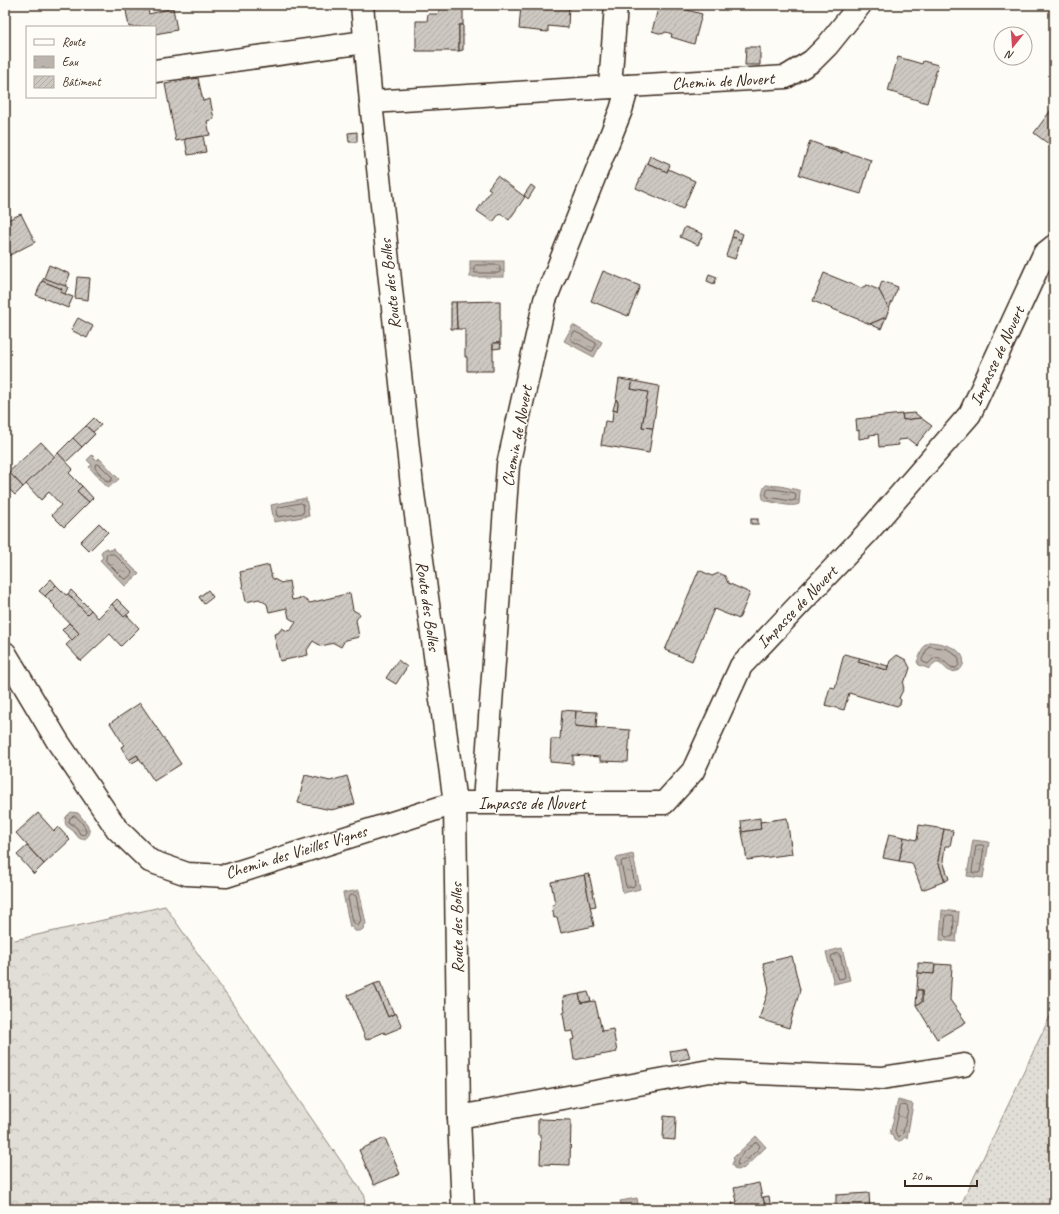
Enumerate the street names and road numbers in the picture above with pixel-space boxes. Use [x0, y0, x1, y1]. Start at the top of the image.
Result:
street label: Chemin de Novert [671, 68, 777, 94]
street label: Route des Bolles [375, 236, 405, 330]
street label: Impasse de Novert [965, 301, 1030, 409]
street label: Chemin de Novert [497, 382, 538, 488]
street label: Route des Bolles [411, 560, 445, 654]
street label: Impasse de Novert [752, 560, 843, 653]
street label: Impasse de Novert [479, 793, 588, 814]
street label: Chemin des Vieilles Vignes [223, 820, 370, 884]
street label: Route des Bolles [446, 880, 468, 973]

